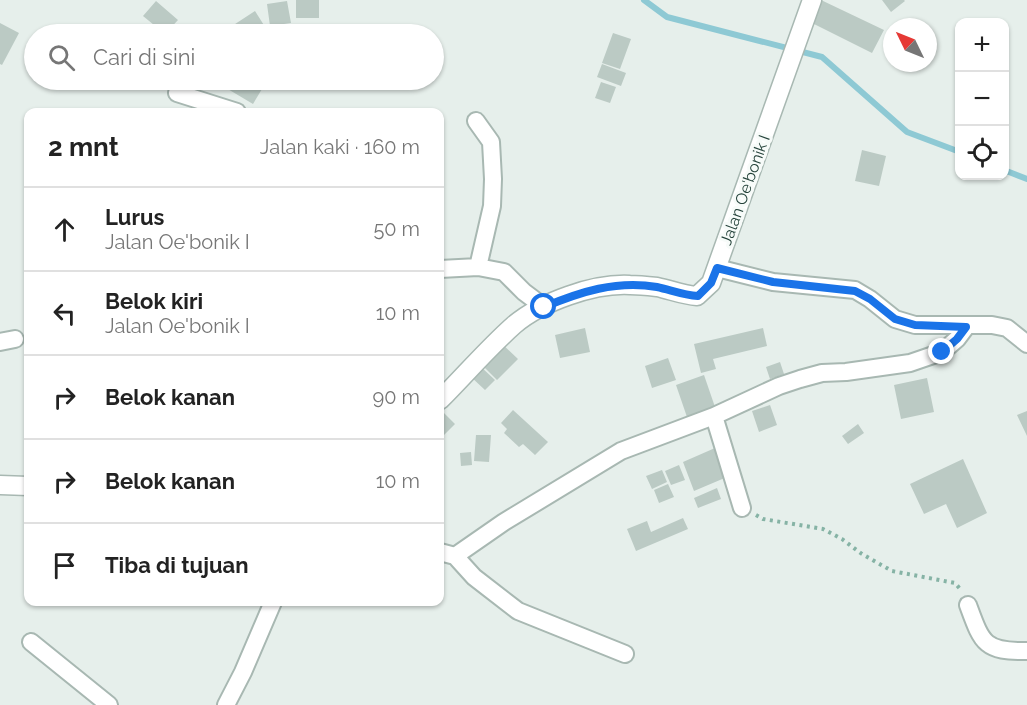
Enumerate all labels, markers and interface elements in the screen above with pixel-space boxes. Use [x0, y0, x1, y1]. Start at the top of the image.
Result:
north arrow [883, 18, 937, 72]
map controls [955, 18, 1009, 180]
button: + [955, 18, 1009, 72]
search box [24, 24, 444, 90]
icon: search [45, 41, 78, 74]
text: Cari di sini [93, 44, 195, 70]
button: − [955, 72, 1009, 126]
button: locate [955, 126, 1009, 180]
text: 2 mnt [48, 132, 119, 162]
street label: Jalan Oe'bonik I [716, 132, 774, 248]
text: Jalan kaki · 160 m [260, 135, 420, 159]
text: Lurus [105, 204, 164, 230]
icon: ahead [48, 213, 81, 246]
text: 50 m [373, 217, 420, 241]
text: Jalan Oe'bonik I [105, 230, 250, 254]
text: Belok kiri [105, 288, 203, 314]
route start [530, 293, 556, 319]
icon: left [48, 297, 81, 330]
text: 10 m [376, 301, 420, 325]
text: Jalan Oe'bonik I [105, 314, 250, 338]
route end [928, 338, 954, 364]
icon: right [48, 381, 81, 414]
text: Belok kanan [105, 384, 235, 410]
text: 90 m [373, 385, 420, 409]
icon: right [48, 465, 81, 498]
text: Belok kanan [105, 468, 235, 494]
text: 10 m [376, 469, 420, 493]
icon: arrive [48, 549, 81, 582]
text: Tiba di tujuan [105, 552, 248, 578]

